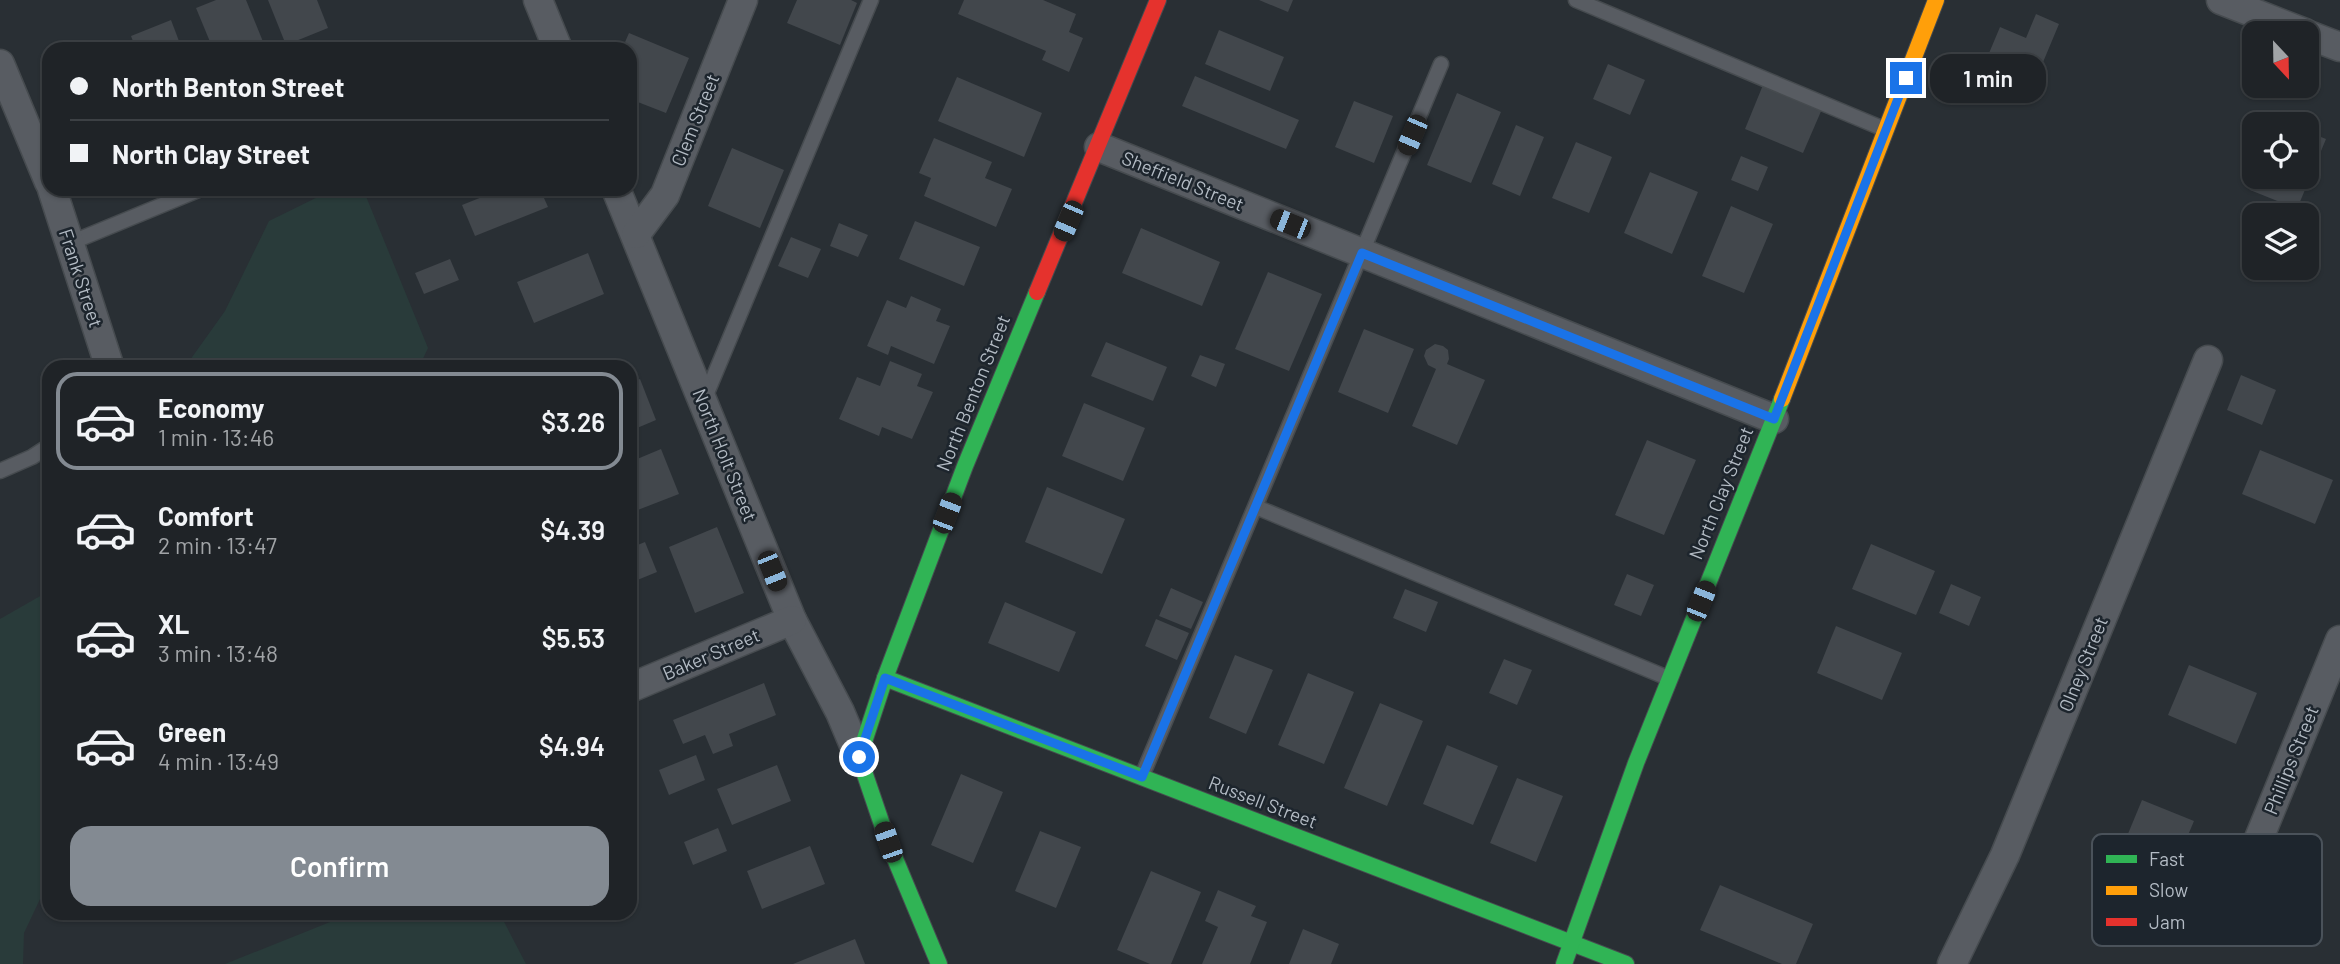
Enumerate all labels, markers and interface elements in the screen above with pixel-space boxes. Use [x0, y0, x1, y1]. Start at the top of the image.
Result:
north arrow [2242, 21, 2319, 98]
map controls [2242, 21, 2319, 280]
callout: 1 min [1930, 54, 2046, 102]
route end [1890, 62, 1922, 94]
text: 1 min [1963, 64, 2013, 92]
street label: Clem Street [666, 70, 723, 169]
text: North Benton Street [112, 71, 344, 102]
car [1395, 112, 1430, 158]
button: locate [2242, 112, 2319, 189]
text: North Clay Street [112, 138, 310, 169]
street label: Sheffield Street [1119, 146, 1248, 215]
car [1051, 198, 1086, 244]
button: layers [2242, 203, 2319, 280]
car [1267, 206, 1314, 242]
street label: Frank Street [55, 226, 108, 330]
street label: North Benton Street [931, 311, 1014, 474]
street label: North Holt Street [688, 385, 763, 525]
icon: car [74, 390, 137, 453]
text: Economy [158, 392, 264, 423]
text: $3.26 [541, 406, 605, 437]
text: 1 min · 13:46 [158, 423, 274, 451]
street label: North Clay Street [1683, 423, 1758, 563]
car [930, 490, 965, 536]
icon: car [74, 498, 137, 561]
text: Comfort [158, 500, 254, 531]
text: $4.39 [540, 514, 605, 545]
text: 2 min · 13:47 [158, 531, 277, 559]
car [755, 548, 790, 594]
car [1684, 578, 1719, 624]
icon: car [74, 606, 137, 669]
text: XL [158, 608, 189, 639]
street label: Olney Street [2053, 613, 2112, 715]
text: $5.53 [542, 622, 605, 653]
street label: Baker Street [659, 623, 763, 684]
text: 3 min · 13:48 [158, 639, 278, 667]
street label: Phillips Street [2258, 702, 2323, 818]
icon: car [74, 714, 137, 777]
text: Green [158, 716, 226, 747]
text: $4.94 [539, 730, 605, 761]
route start [843, 741, 875, 773]
text: 4 min · 13:49 [158, 747, 279, 775]
street label: Russell Street [1206, 770, 1321, 833]
car [872, 819, 905, 865]
button: Confirm [70, 826, 609, 906]
legend [2092, 834, 2322, 946]
text: Fast [2149, 847, 2185, 870]
text: Slow [2149, 878, 2188, 901]
text: Jam [2149, 910, 2185, 933]

